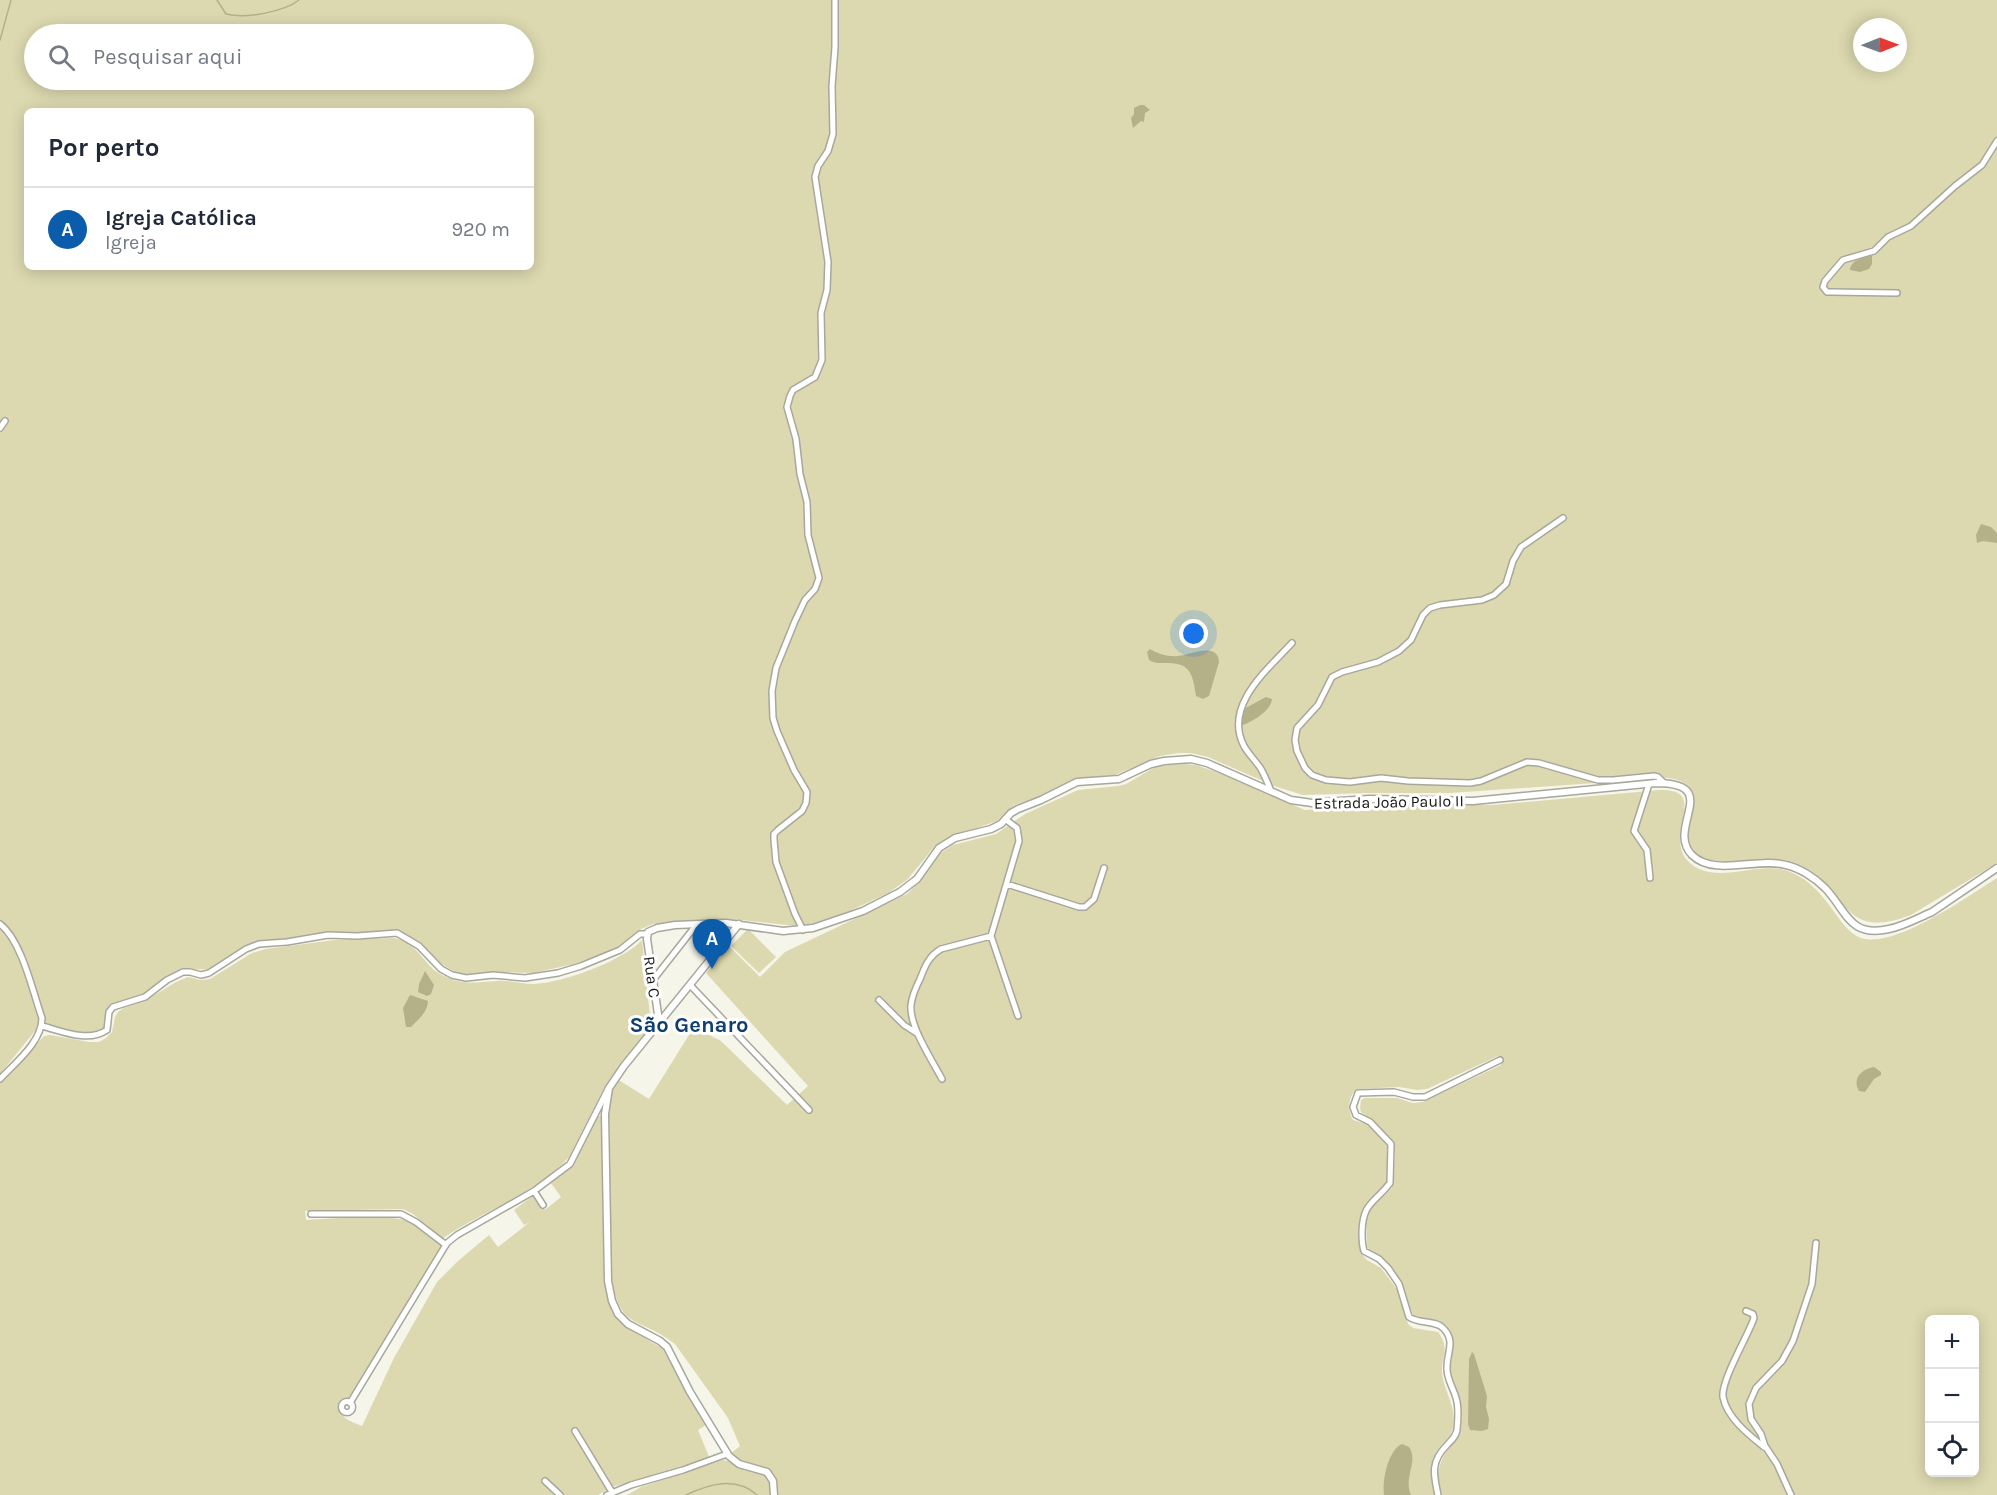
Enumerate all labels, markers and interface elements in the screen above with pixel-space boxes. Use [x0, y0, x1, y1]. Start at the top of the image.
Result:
north arrow [1853, 18, 1907, 72]
search box [24, 24, 534, 90]
icon: search [45, 41, 78, 74]
text: Pesquisar aqui [93, 44, 242, 70]
text: Por perto [48, 132, 159, 163]
text: Igreja Católica [105, 205, 257, 231]
text: A [61, 218, 74, 241]
text: 920 m [451, 218, 510, 241]
text: Igreja [105, 231, 157, 254]
your location [1179, 619, 1208, 648]
street label: Estrada João Paulo II [1314, 791, 1464, 813]
pin: A [692, 920, 732, 969]
street label: Rua C [640, 955, 664, 999]
district label: São Genaro [629, 1012, 749, 1038]
map controls [1925, 1315, 1979, 1477]
button: + [1925, 1315, 1979, 1369]
button: − [1925, 1369, 1979, 1423]
button: locate [1925, 1423, 1979, 1477]

